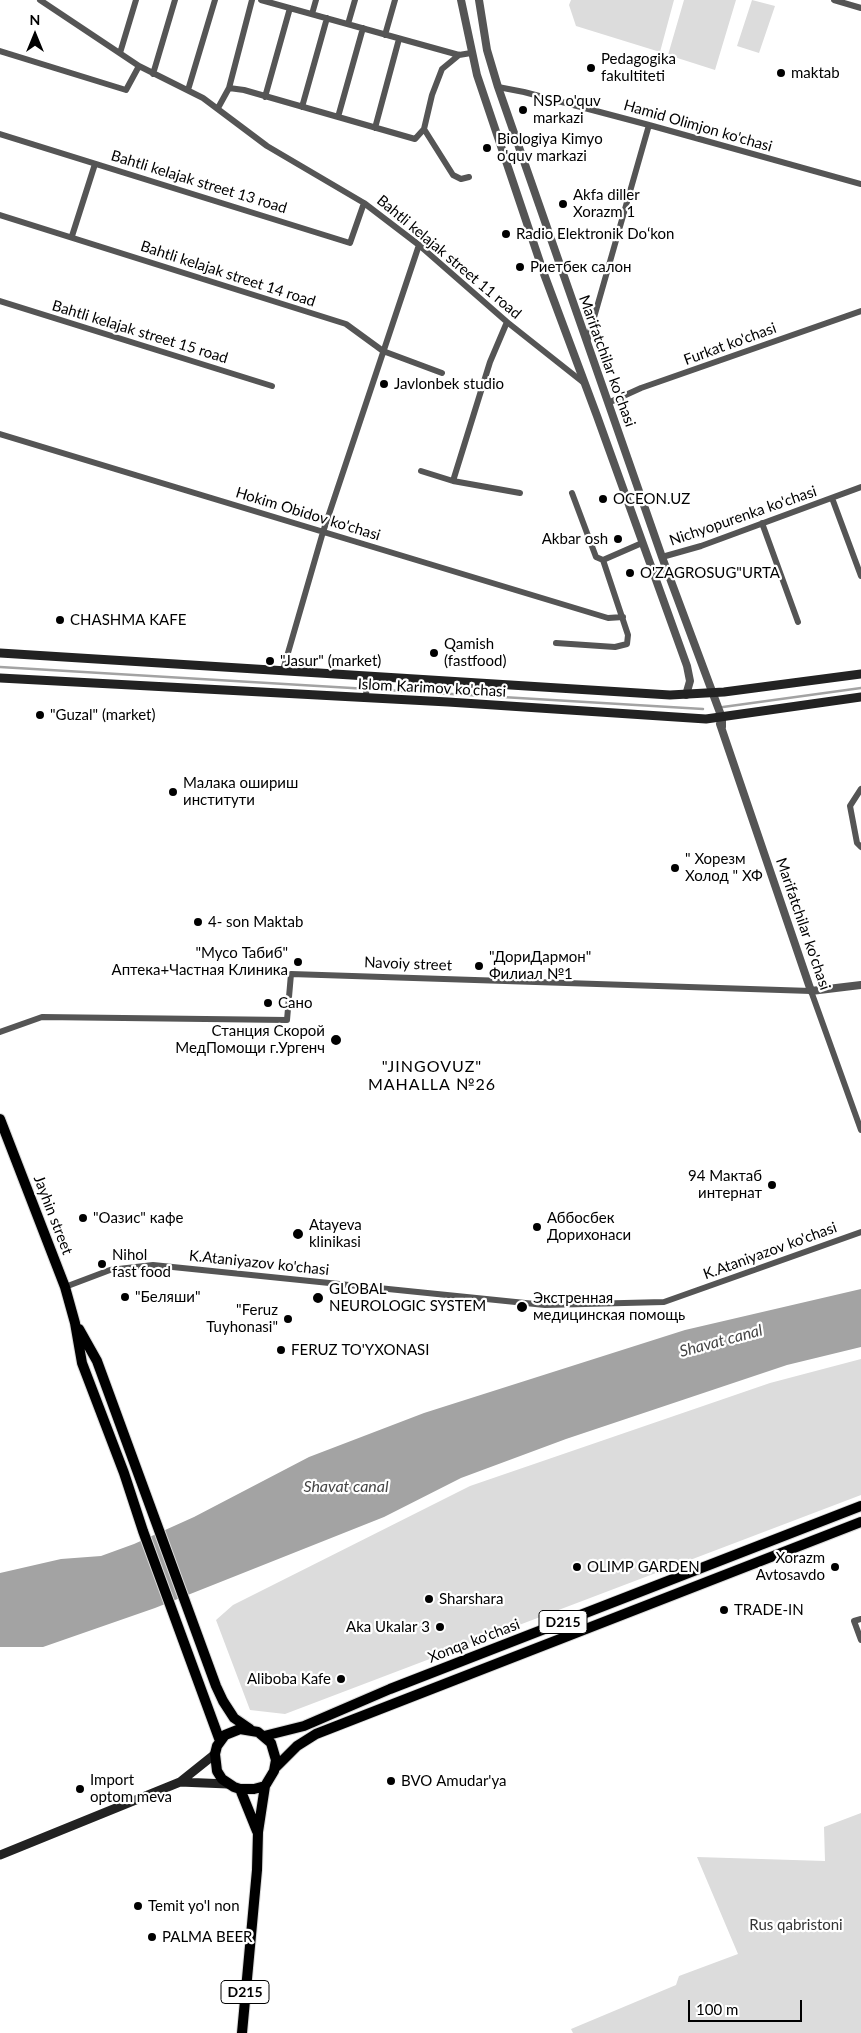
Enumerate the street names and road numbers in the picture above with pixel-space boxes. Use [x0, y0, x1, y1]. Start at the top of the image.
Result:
street label: Hamid Olimjon ko'chasi [622, 96, 774, 156]
street label: Bahtli kelajak street 13 road [109, 147, 289, 217]
street label: Bahtli kelajak street 11 road [373, 191, 525, 323]
street label: Bahtli kelajak street 14 road [138, 237, 318, 311]
street label: Marifatchilar ko'chasi [575, 293, 639, 429]
street label: Bahtli kelajak street 15 road [50, 297, 230, 367]
street label: Furkat ko'chasi [681, 319, 779, 369]
street label: Nichyopurenka ko'chasi [667, 482, 819, 550]
street label: Hokim Obidov ko'chasi [233, 483, 383, 545]
street label: Islom Karimov ko'chasi [357, 675, 507, 701]
street label: Marifatchilar ko'chasi [772, 855, 834, 993]
street label: Navoiy street [364, 953, 452, 975]
street label: Jayhin street [30, 1173, 76, 1257]
street label: K.Ataniyazov ko'chasi [701, 1218, 839, 1284]
street label: K.Ataniyazov ko'chasi [188, 1247, 330, 1279]
road number: D215 [539, 1610, 587, 1634]
street label: Xonqa ko'chasi [426, 1615, 522, 1667]
road number: D215 [221, 1980, 269, 2004]

